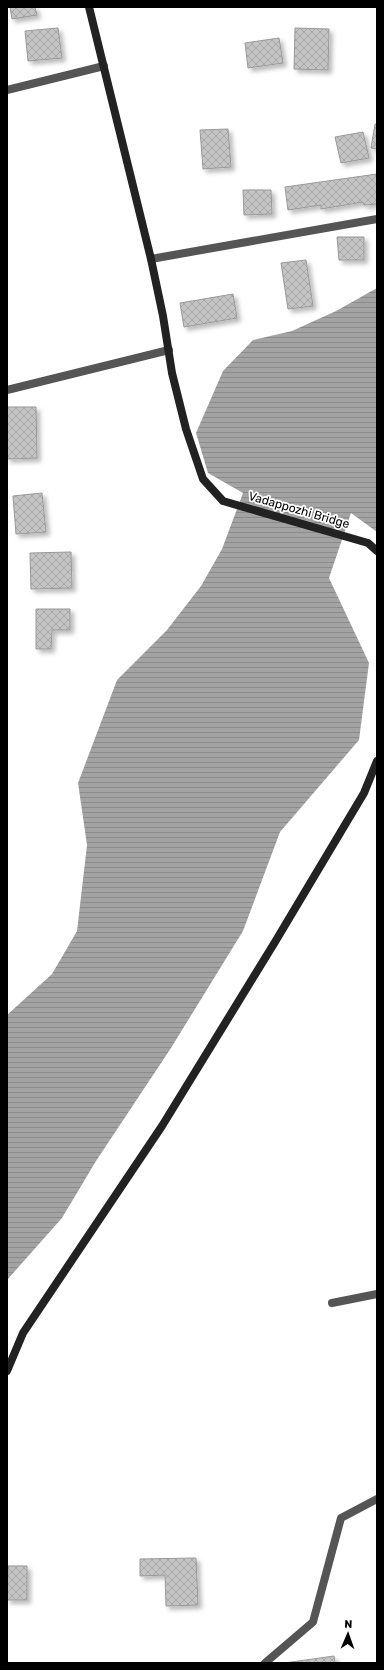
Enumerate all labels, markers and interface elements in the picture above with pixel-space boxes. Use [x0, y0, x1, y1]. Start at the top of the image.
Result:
street label: Vadappozhi Bridge [247, 489, 351, 531]
north arrow [328, 1614, 368, 1654]
text: N [344, 1618, 353, 1631]

